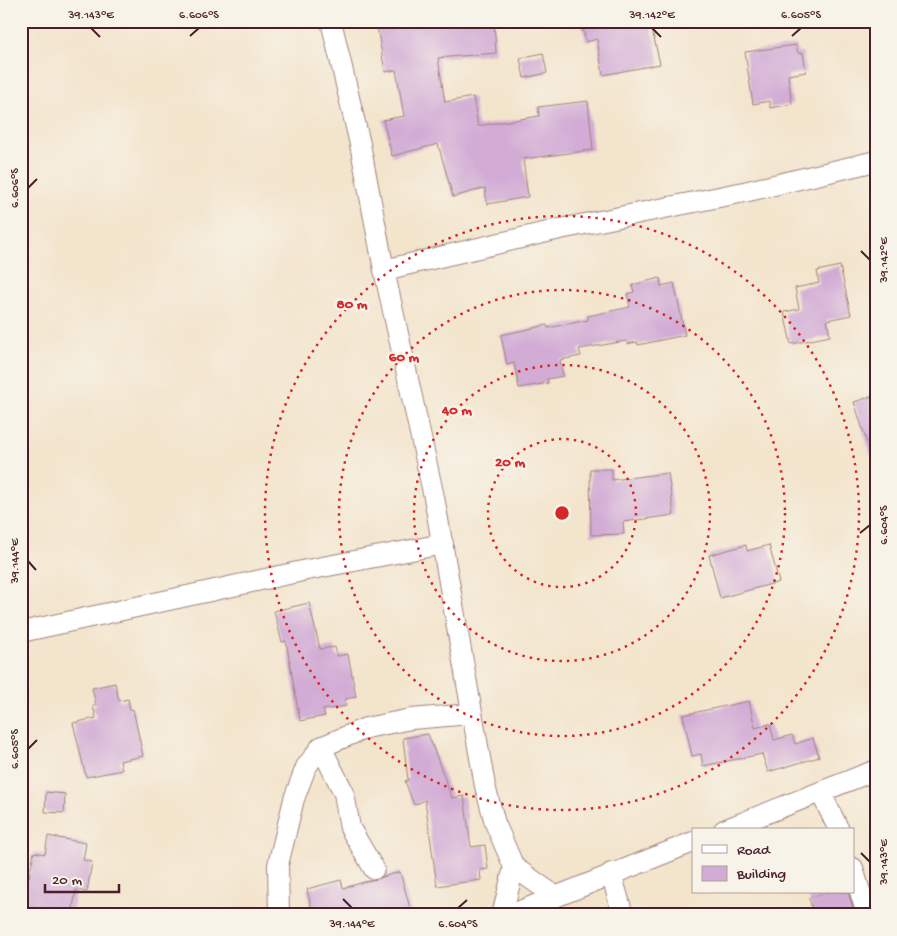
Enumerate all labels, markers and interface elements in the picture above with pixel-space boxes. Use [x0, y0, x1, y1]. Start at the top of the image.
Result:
text: 39.143°E [67, 9, 114, 23]
text: 6.606°S [179, 9, 219, 23]
text: 39.142°E [628, 9, 675, 23]
text: 6.605°S [781, 9, 821, 23]
text: 6.606°S [9, 168, 23, 208]
text: 39.142°E [878, 237, 892, 284]
text: 80 m [337, 296, 368, 314]
text: 60 m [389, 349, 420, 367]
text: 40 m [441, 402, 472, 420]
text: 20 m [495, 454, 525, 472]
centre of rings [553, 504, 571, 522]
text: 6.604°S [878, 505, 892, 545]
text: 39.144°E [9, 538, 23, 585]
text: 6.605°S [9, 729, 23, 769]
legend [692, 828, 854, 894]
text: 39.143°E [878, 839, 892, 886]
text: Road [737, 842, 771, 860]
scale bar [45, 861, 119, 893]
text: Building [736, 866, 786, 884]
text: 20 m [52, 872, 82, 890]
text: 39.144°E [328, 918, 375, 932]
text: 6.604°S [438, 918, 478, 932]

